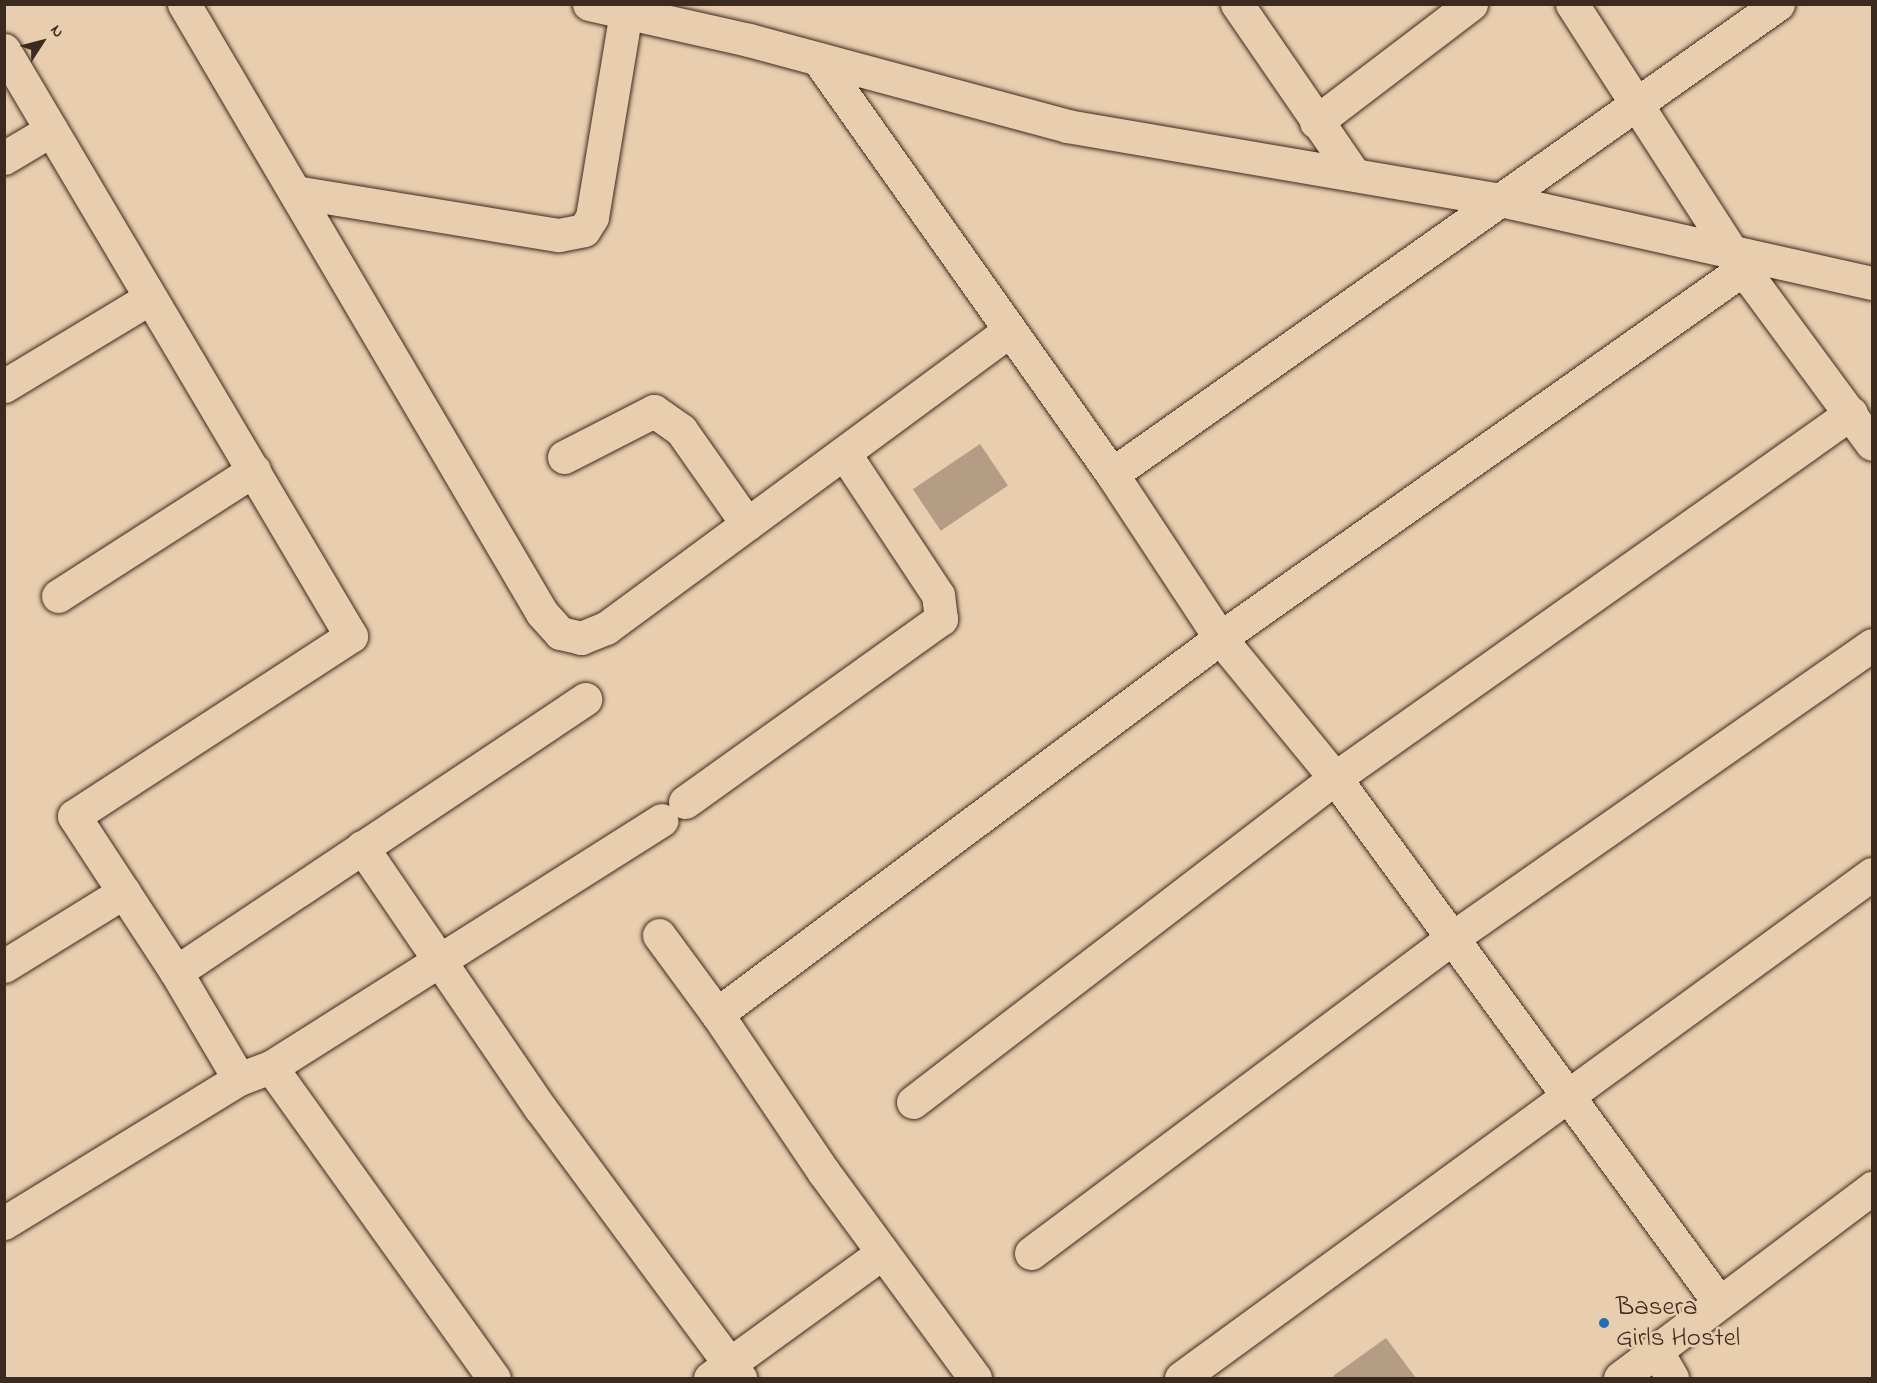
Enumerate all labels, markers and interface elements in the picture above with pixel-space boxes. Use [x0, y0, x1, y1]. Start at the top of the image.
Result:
north arrow [12, 12, 72, 72]
text: N [44, 20, 69, 43]
place label: Basera Girls Hostel [1616, 1291, 1740, 1354]
marker: Basera Girls Hostel [1597, 1316, 1611, 1330]

